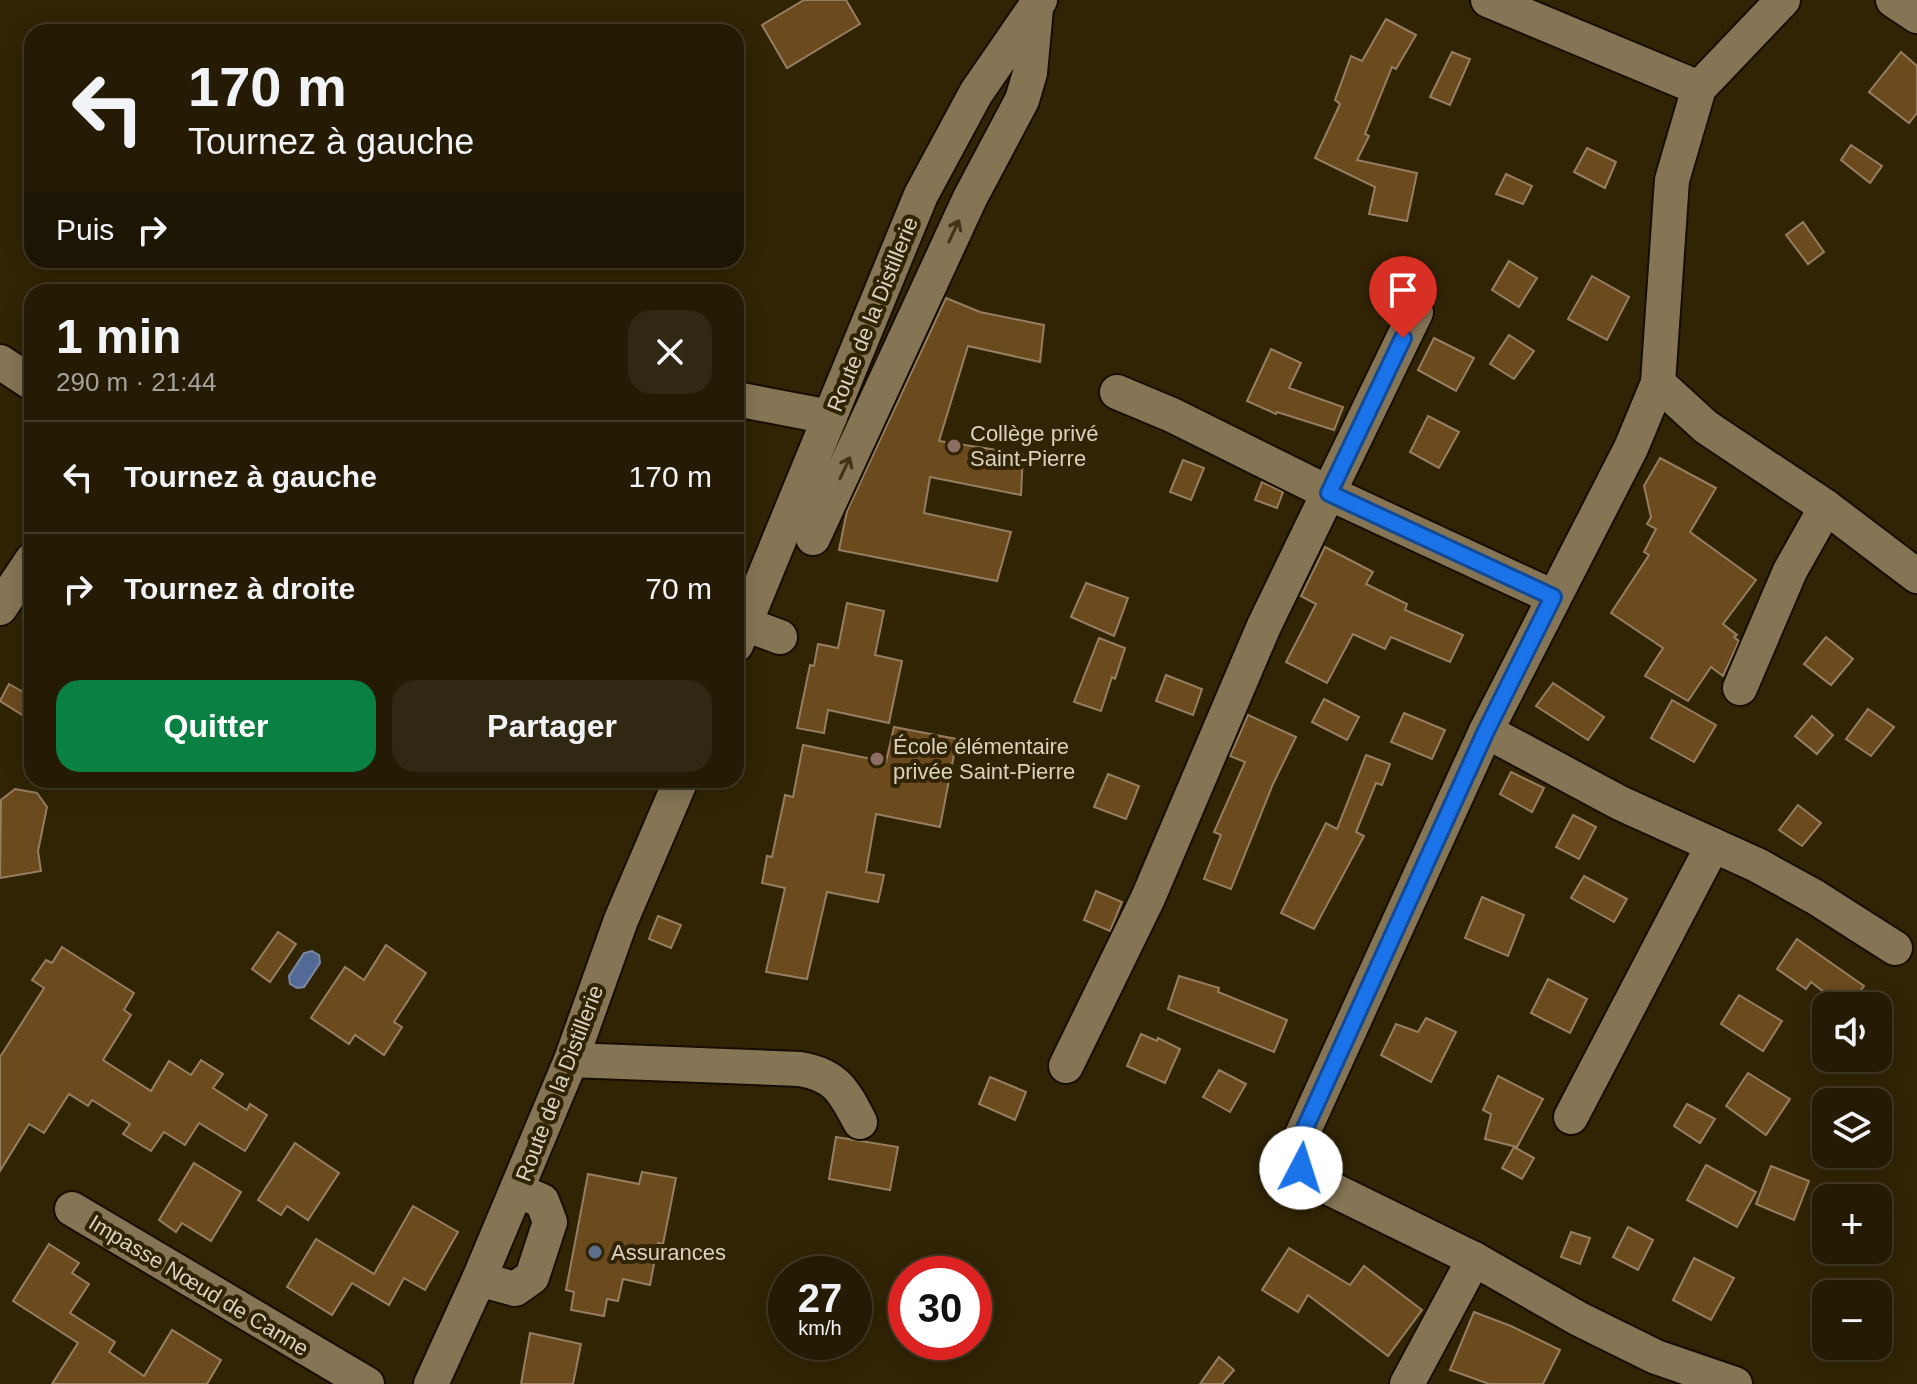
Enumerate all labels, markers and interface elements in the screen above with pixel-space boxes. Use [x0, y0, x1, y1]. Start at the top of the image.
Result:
text: 170 m [188, 55, 347, 118]
icon: left [56, 56, 160, 160]
text: Tournez à gauche [188, 121, 474, 162]
icon: right [130, 208, 174, 252]
text: Puis [56, 213, 114, 246]
street label: Route de la Distillerie [822, 213, 923, 415]
one-way arrow [947, 220, 962, 244]
pin [1369, 256, 1437, 338]
icon: arrive [1381, 268, 1425, 312]
text: 1 min [56, 310, 181, 363]
button: close [628, 310, 712, 394]
text: 290 m · 21:44 [56, 367, 216, 397]
place label: Collège privé Saint-Pierre [970, 421, 1098, 471]
marker: Collège privé Saint-Pierre [945, 437, 963, 455]
icon: left [56, 455, 100, 499]
one-way arrow [838, 456, 853, 480]
text: Tournez à gauche [124, 460, 377, 493]
text: 170 m [629, 460, 712, 493]
icon: right [56, 567, 100, 611]
text: Tournez à droite [124, 572, 355, 605]
text: 70 m [645, 572, 712, 605]
button: Quitter [56, 680, 376, 772]
button: Partager [392, 680, 712, 772]
place label: École élémentaire privée Saint-Pierre [893, 734, 1075, 784]
marker: École élémentaire privée Saint-Pierre [868, 750, 886, 768]
street label: Route de la Distillerie [511, 982, 608, 1185]
map controls [1812, 992, 1892, 1360]
button: sound [1812, 992, 1892, 1072]
button: layers [1812, 1088, 1892, 1168]
position arrow [1259, 1126, 1343, 1210]
button: + [1812, 1184, 1892, 1264]
street label: Impasse Nœud de Canne [84, 1210, 313, 1361]
place label: Assurances [611, 1240, 726, 1265]
marker: Assurances [586, 1243, 604, 1261]
speed limit sign: 30 [888, 1256, 992, 1360]
text: 27 [798, 1276, 842, 1320]
button: − [1812, 1280, 1892, 1360]
text: km/h [798, 1317, 842, 1339]

